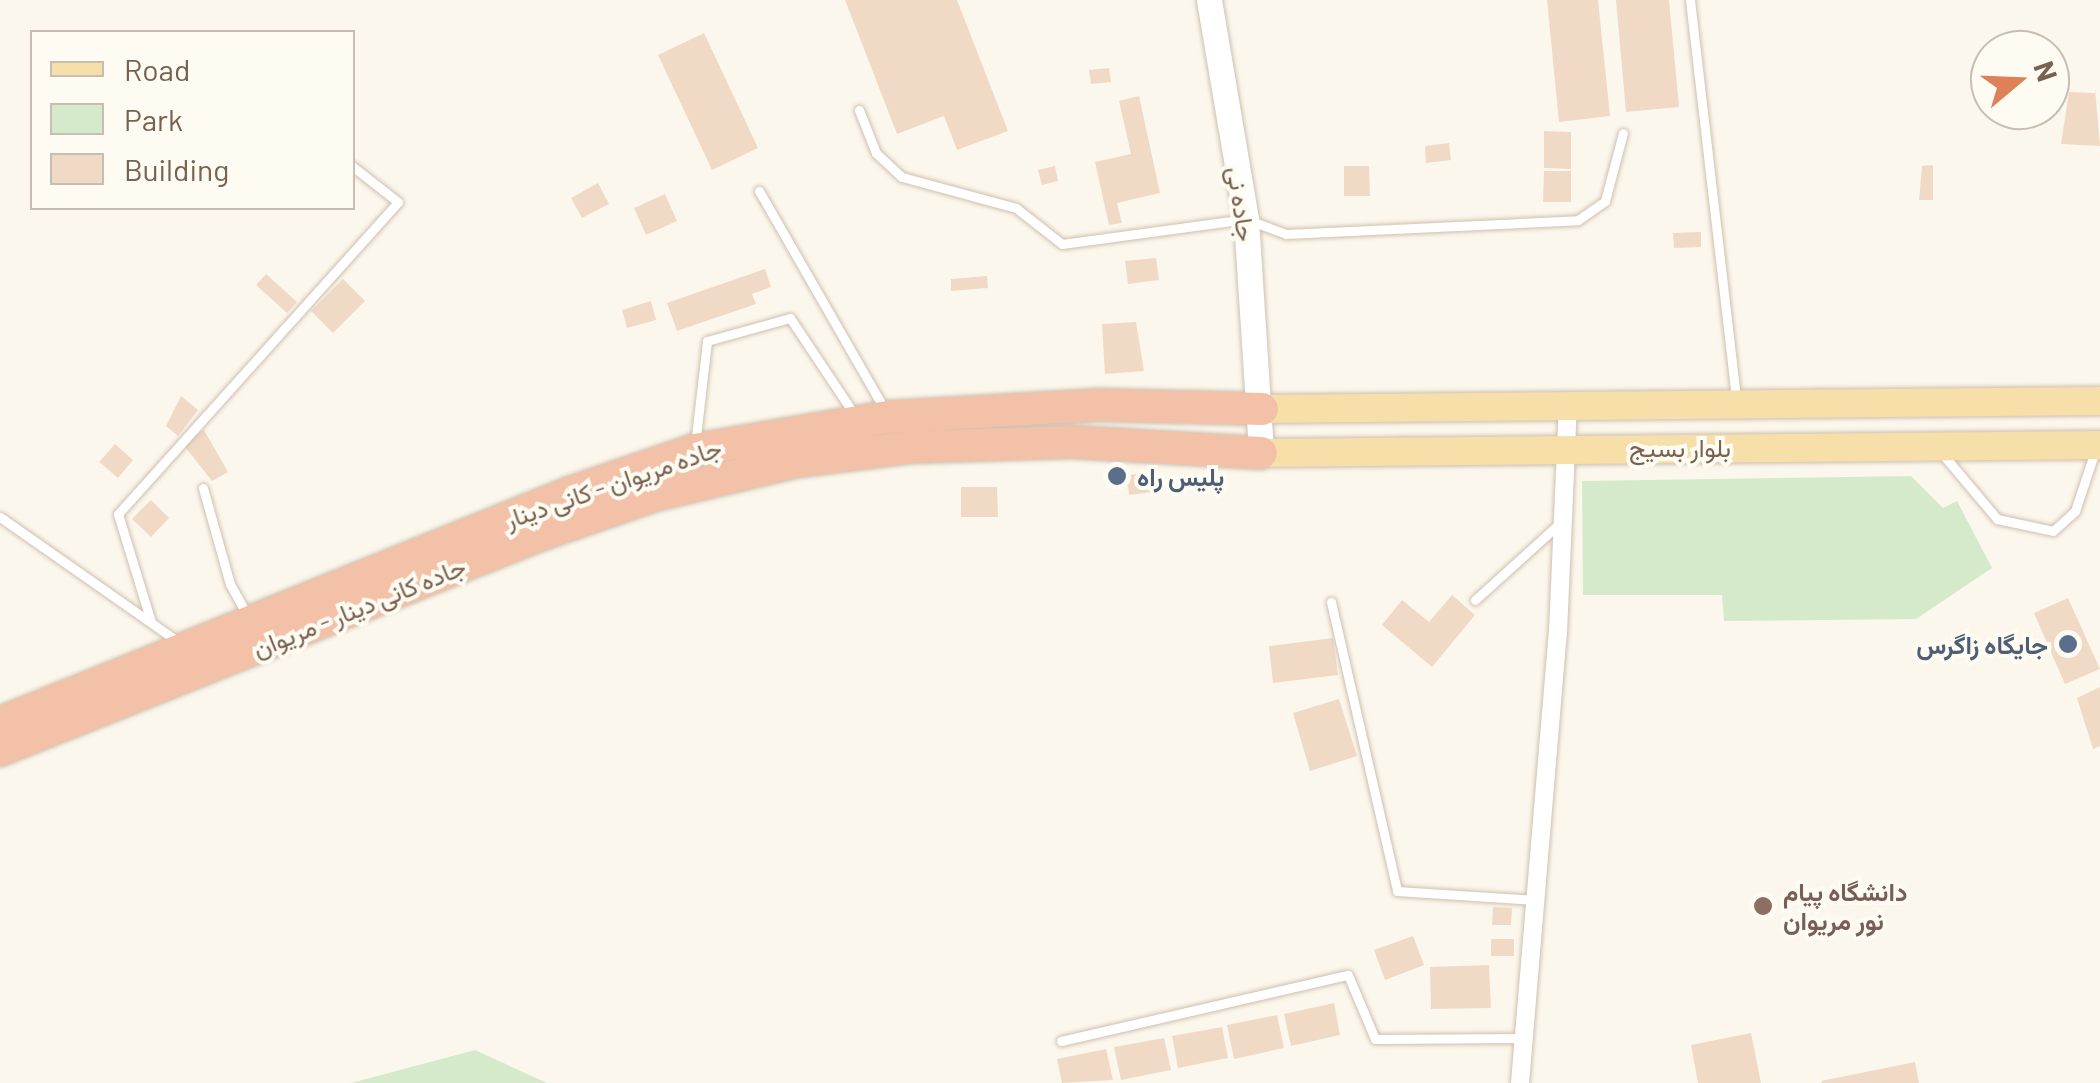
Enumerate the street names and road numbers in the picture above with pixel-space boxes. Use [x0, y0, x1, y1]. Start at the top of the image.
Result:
street label: جاده نی [1222, 165, 1262, 243]
street label: جاده مریوان - کانی دینار [501, 432, 725, 534]
street label: بلوار بسیج [1629, 432, 1731, 462]
street label: جاده کانی دینار - مریوان [248, 551, 470, 663]

